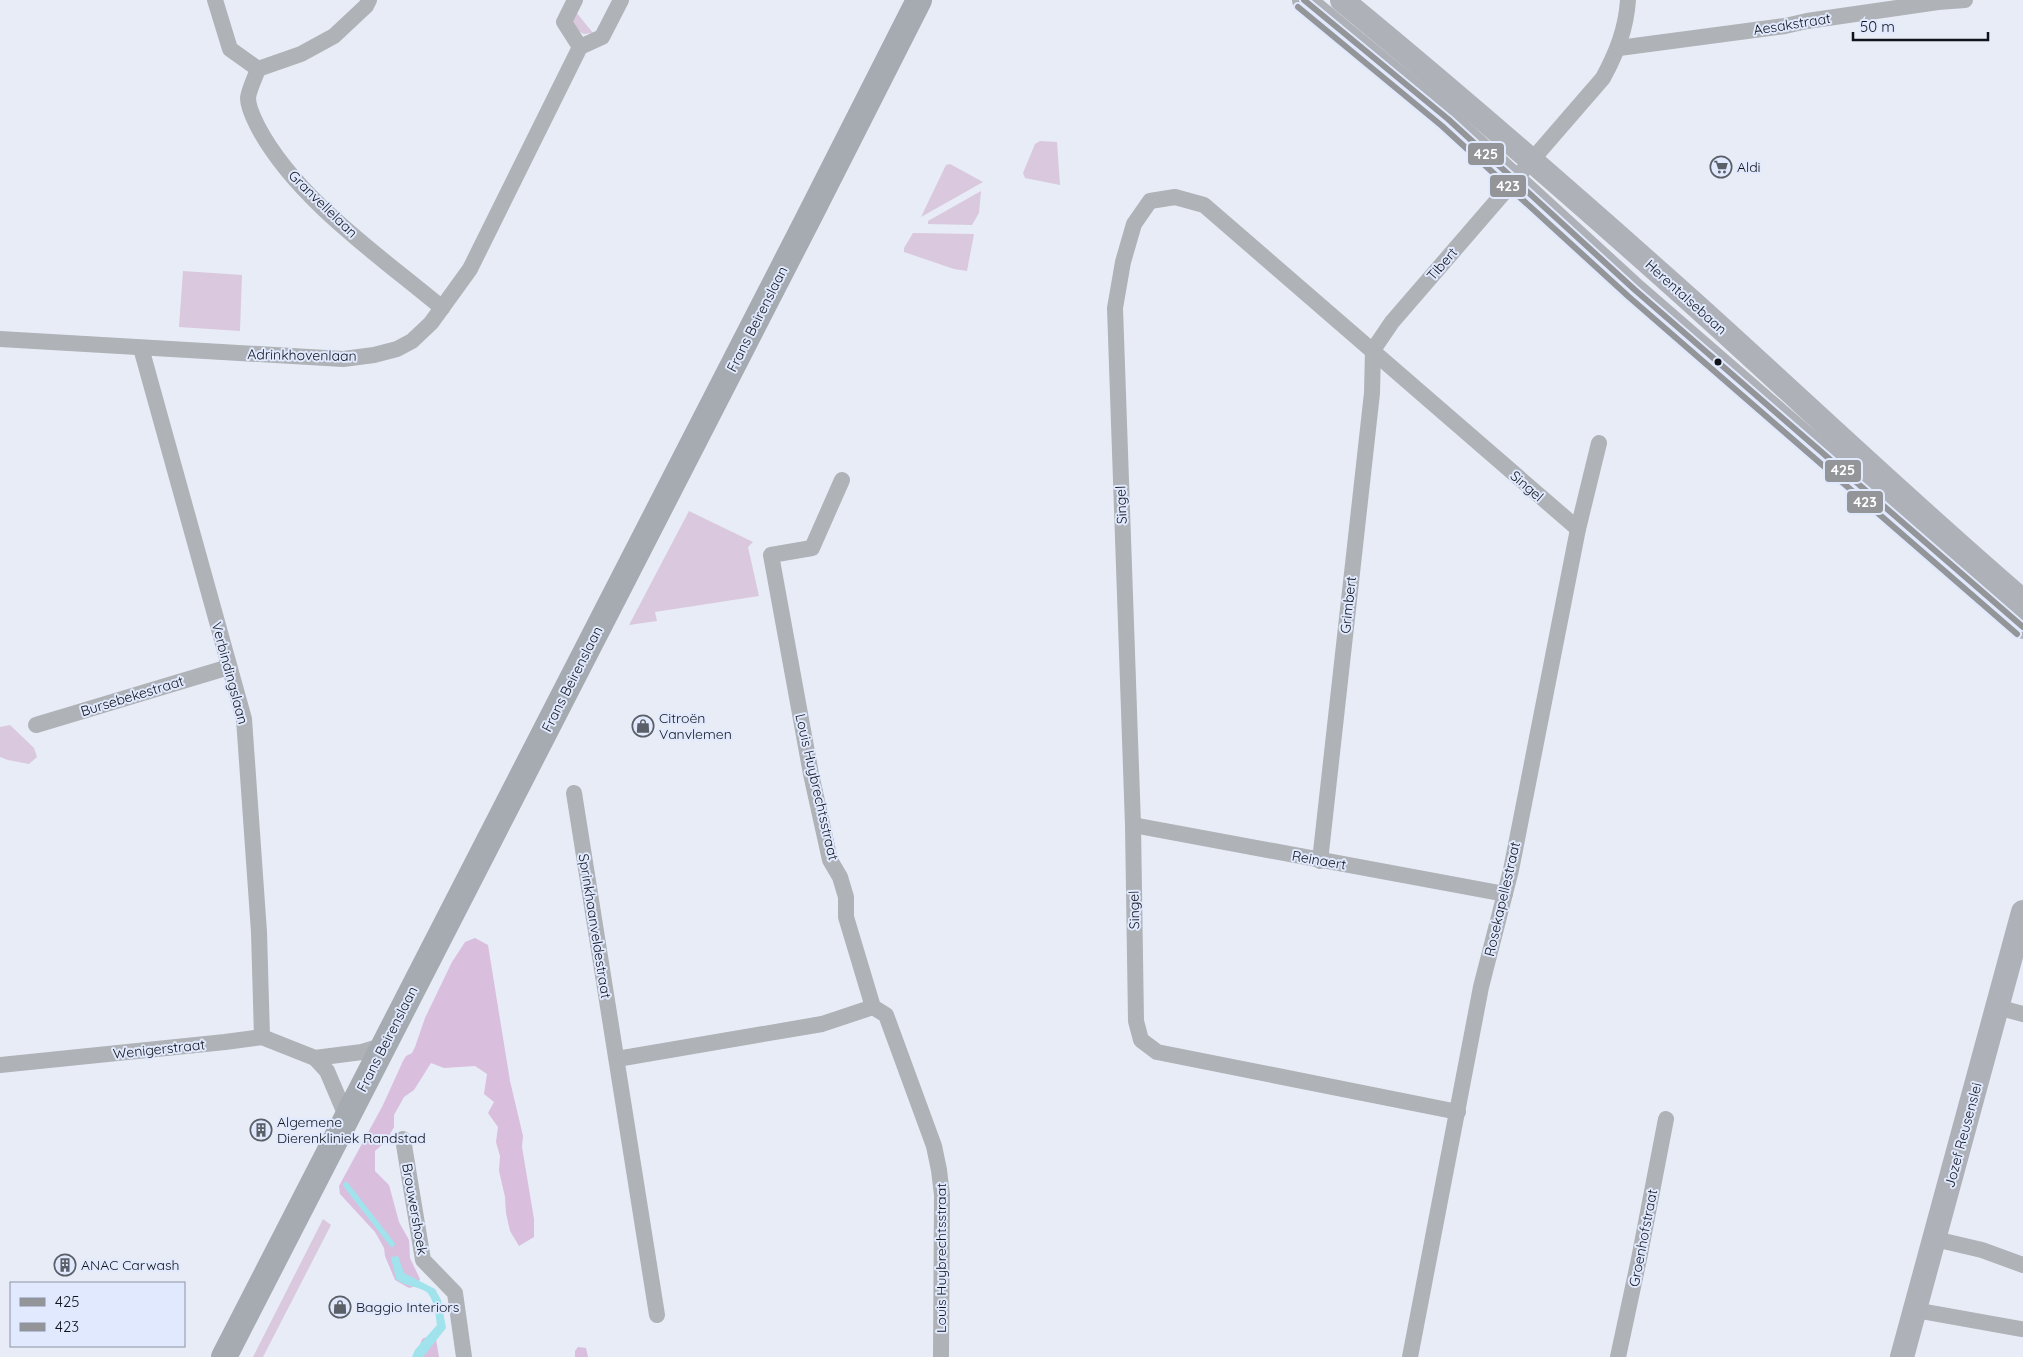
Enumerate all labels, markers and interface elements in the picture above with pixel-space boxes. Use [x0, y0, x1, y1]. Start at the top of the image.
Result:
street label: Aesakstraat [1752, 9, 1832, 39]
scale bar [1853, 10, 1988, 42]
text: 50 m [1860, 17, 1895, 36]
line badge: 425 [1467, 142, 1505, 166]
text: 425 [1474, 145, 1498, 163]
supermarket icon: Aldi [1709, 155, 1733, 179]
place label: Aldi [1737, 158, 1761, 176]
street label: Granvellelaan [285, 166, 361, 242]
line badge: 423 [1489, 174, 1527, 198]
text: 423 [1496, 177, 1520, 195]
street label: Tibert [1423, 244, 1461, 284]
street label: Herentalsebaan [1641, 256, 1731, 338]
street label: Frans Beirenslaan [723, 263, 791, 375]
street label: Adrinkhovenlaan [247, 345, 357, 365]
unlabelled marker [1713, 357, 1723, 367]
line badge: 425 [1824, 459, 1862, 483]
text: 425 [1831, 461, 1855, 479]
street label: Singel [1507, 467, 1547, 505]
street label: Singel [1111, 485, 1131, 525]
line badge: 423 [1846, 490, 1884, 514]
text: 423 [1853, 493, 1877, 511]
street label: Grimbert [1336, 575, 1360, 634]
street label: Verbindingslaan [208, 620, 252, 726]
street label: Frans Beirenslaan [538, 623, 606, 735]
street label: Bursebekestraat [78, 672, 186, 720]
place label: Citroën Vanvlemen [659, 709, 732, 743]
street label: Louis Huybrechtsstraat [791, 712, 843, 862]
shop icon: Citroën Vanvlemen [631, 714, 655, 738]
street label: Rosekapellestraat [1480, 840, 1524, 958]
street label: Reinaert [1290, 846, 1348, 874]
street label: Sprinkhaanveldestraat [575, 852, 615, 1000]
street label: Singel [1125, 891, 1143, 929]
street label: Frans Beirenslaan [353, 983, 421, 1095]
street label: Wenigerstraat [112, 1035, 206, 1063]
street label: Jozef Reusenslei [1940, 1081, 1986, 1189]
place label: Algemene Dierenkliniek Randstad [277, 1113, 426, 1147]
building icon: Algemene Dierenkliniek Randstad [249, 1118, 273, 1142]
street label: Brouwershoek [398, 1162, 432, 1256]
street label: Louis Huybrechtsstraat [932, 1183, 950, 1333]
street label: Groenhofstraat [1625, 1187, 1661, 1288]
building icon: ANAC Carwash [53, 1253, 77, 1277]
place label: ANAC Carwash [81, 1256, 180, 1274]
legend [10, 1282, 185, 1347]
text: 425 [55, 1292, 79, 1311]
shop icon: Baggio Interiors [328, 1295, 352, 1319]
place label: Baggio Interiors [356, 1298, 459, 1316]
text: 423 [55, 1317, 79, 1336]

